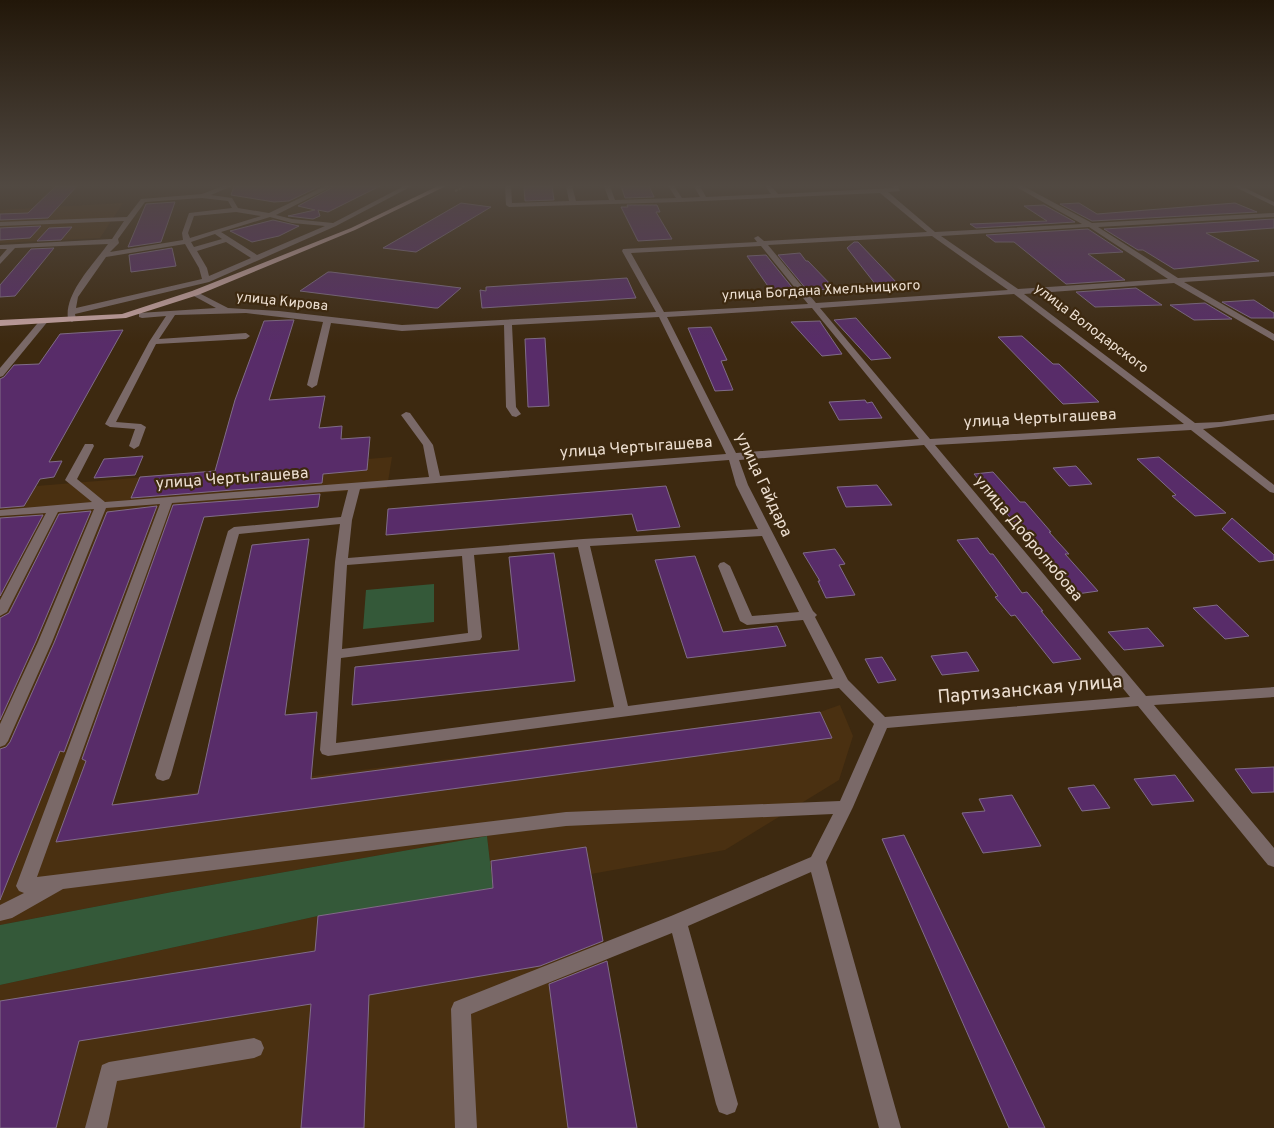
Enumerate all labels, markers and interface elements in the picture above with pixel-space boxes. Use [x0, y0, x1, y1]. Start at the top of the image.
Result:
street label: улица Богдана Хмельницкого [721, 277, 921, 305]
street label: улица Володарского [1030, 280, 1152, 378]
street label: улица Кирова [235, 289, 329, 315]
street label: улица Чертыгашева [963, 405, 1117, 433]
street label: улица Гайдара [730, 430, 796, 540]
street label: улица Чертыгашева [559, 433, 713, 463]
street label: улица Чертыгашева [155, 464, 309, 494]
street label: улица Добролюбова [969, 472, 1087, 606]
street label: Партизанская улица [937, 670, 1123, 710]

